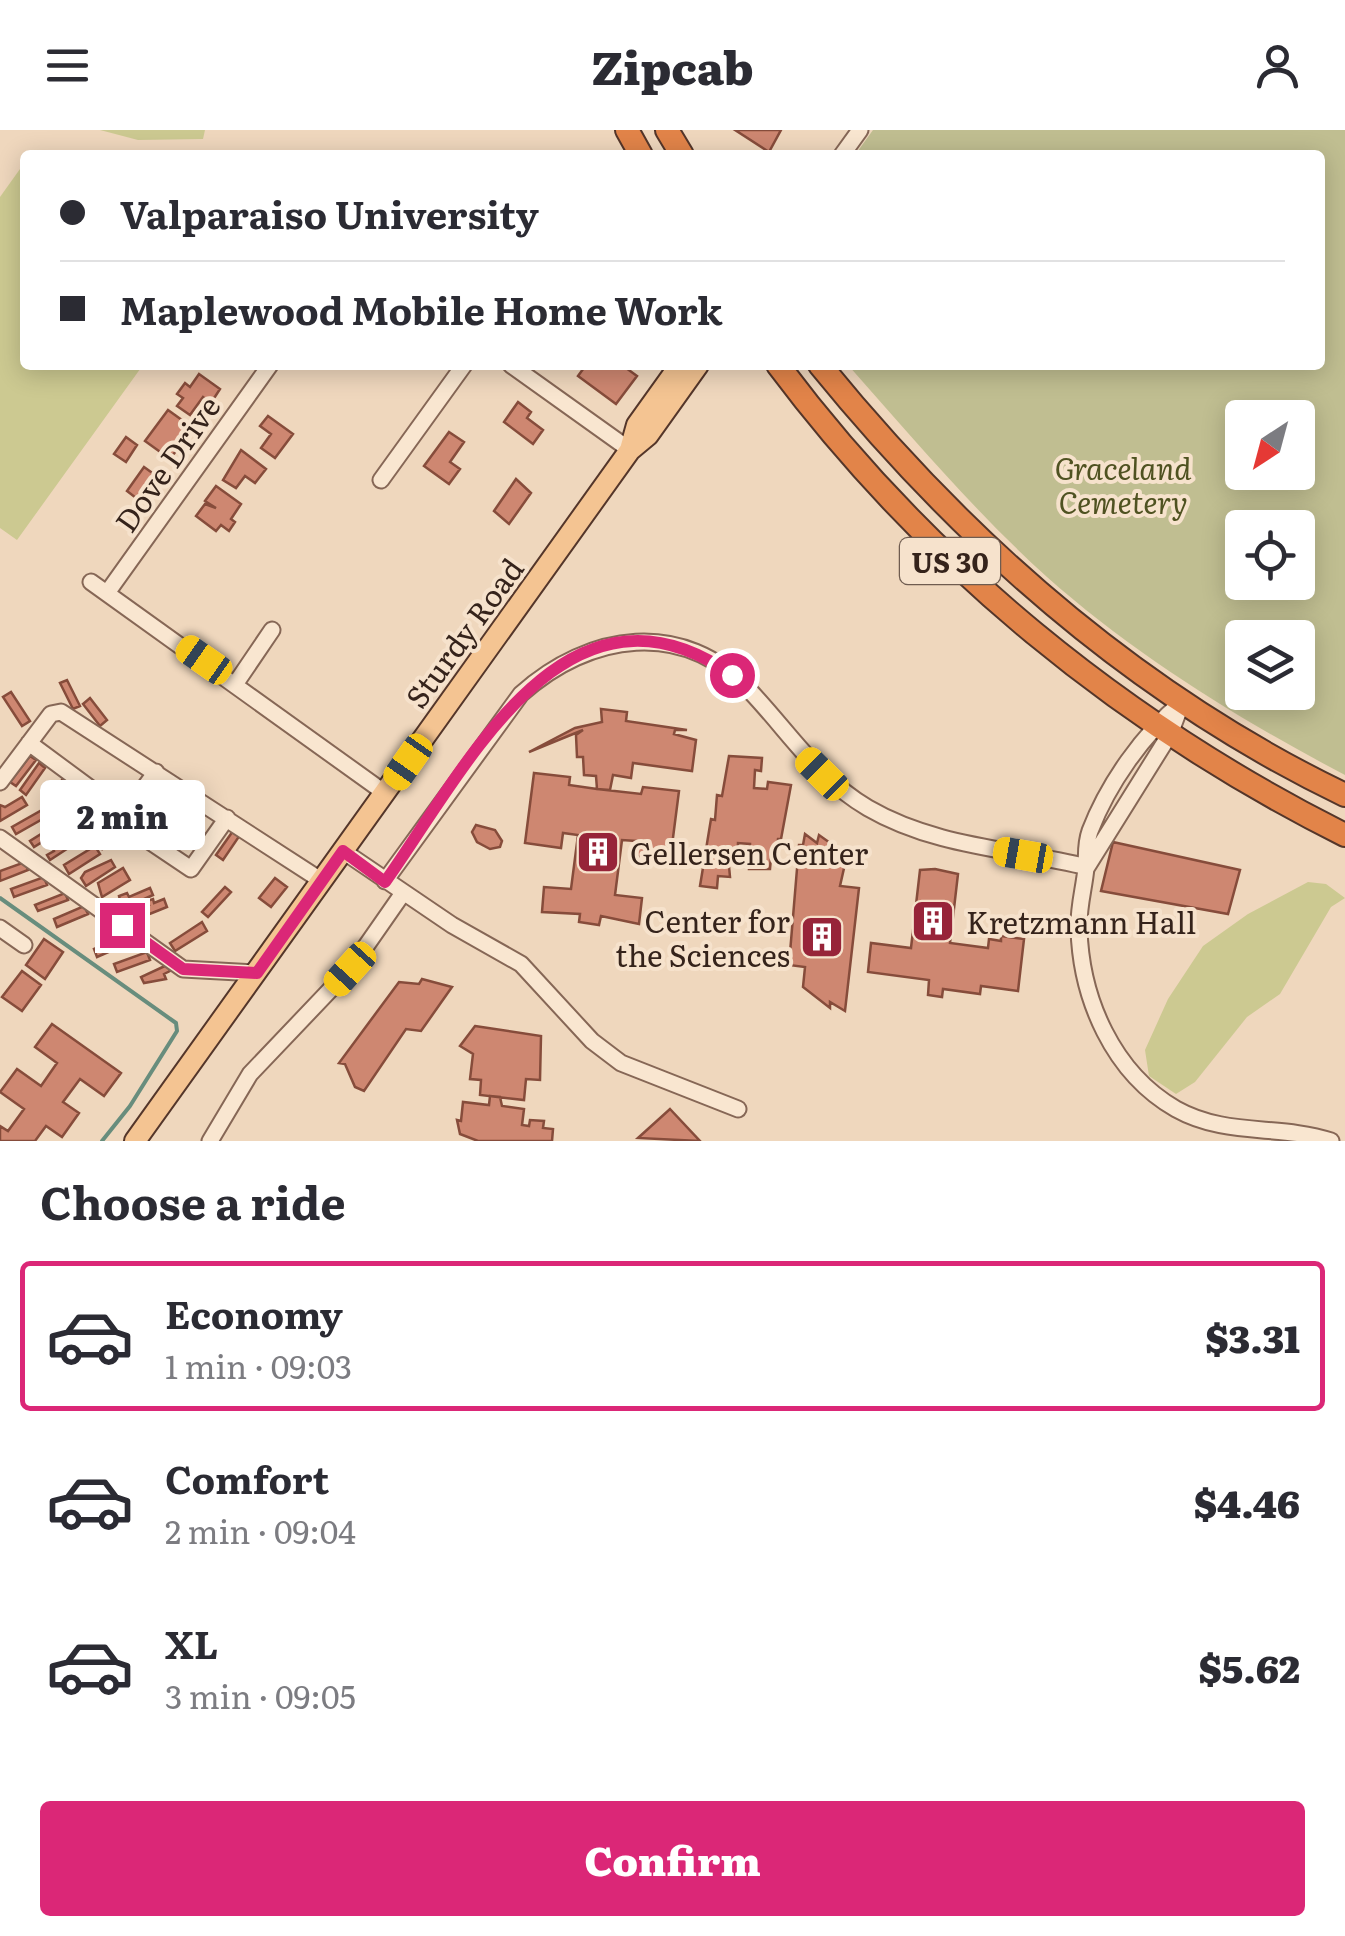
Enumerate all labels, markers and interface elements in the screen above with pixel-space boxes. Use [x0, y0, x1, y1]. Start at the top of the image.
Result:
text: Zipcab [591, 32, 754, 99]
icon: menu [40, 38, 95, 93]
icon: person [1250, 38, 1305, 93]
text: Valparaiso University [120, 184, 539, 241]
text: Maplewood Mobile Home Work [120, 280, 723, 337]
street label: Dove Drive [103, 386, 229, 540]
north arrow [1225, 400, 1315, 490]
map controls [1225, 400, 1315, 710]
park label: Graceland Cemetery [1055, 445, 1192, 523]
button: locate [1225, 510, 1315, 600]
road number: US 30 [900, 538, 1000, 584]
street label: Sturdy Road [394, 548, 532, 716]
button: layers [1225, 620, 1315, 710]
car [171, 631, 237, 689]
route start [710, 653, 755, 698]
car [379, 729, 437, 795]
car [790, 742, 854, 806]
callout: 2 min [39, 780, 204, 850]
text: 2 min [77, 791, 168, 839]
building icon: Gellersen Center [575, 829, 621, 875]
place label: Gellersen Center [630, 830, 868, 874]
car [991, 835, 1055, 875]
place label: Center for the Sciences [615, 898, 790, 976]
building icon: Kretzmann Hall [910, 898, 956, 944]
place label: Kretzmann Hall [966, 899, 1196, 943]
route end [100, 903, 145, 948]
building icon: Center for the Sciences [799, 914, 845, 960]
car [319, 937, 381, 1001]
text: Choose a ride [40, 1167, 346, 1234]
text: Economy [165, 1284, 343, 1341]
icon: car [45, 1291, 135, 1381]
text: $3.31 [1205, 1308, 1300, 1365]
text: 1 min · 09:03 [165, 1341, 352, 1389]
text: Comfort [165, 1449, 329, 1506]
icon: car [45, 1456, 135, 1546]
text: $4.46 [1194, 1473, 1300, 1530]
text: 2 min · 09:04 [165, 1506, 356, 1554]
text: XL [165, 1614, 218, 1671]
icon: car [45, 1621, 135, 1711]
text: $5.62 [1198, 1638, 1300, 1695]
text: 3 min · 09:05 [165, 1671, 356, 1719]
button: Confirm [40, 1801, 1305, 1916]

